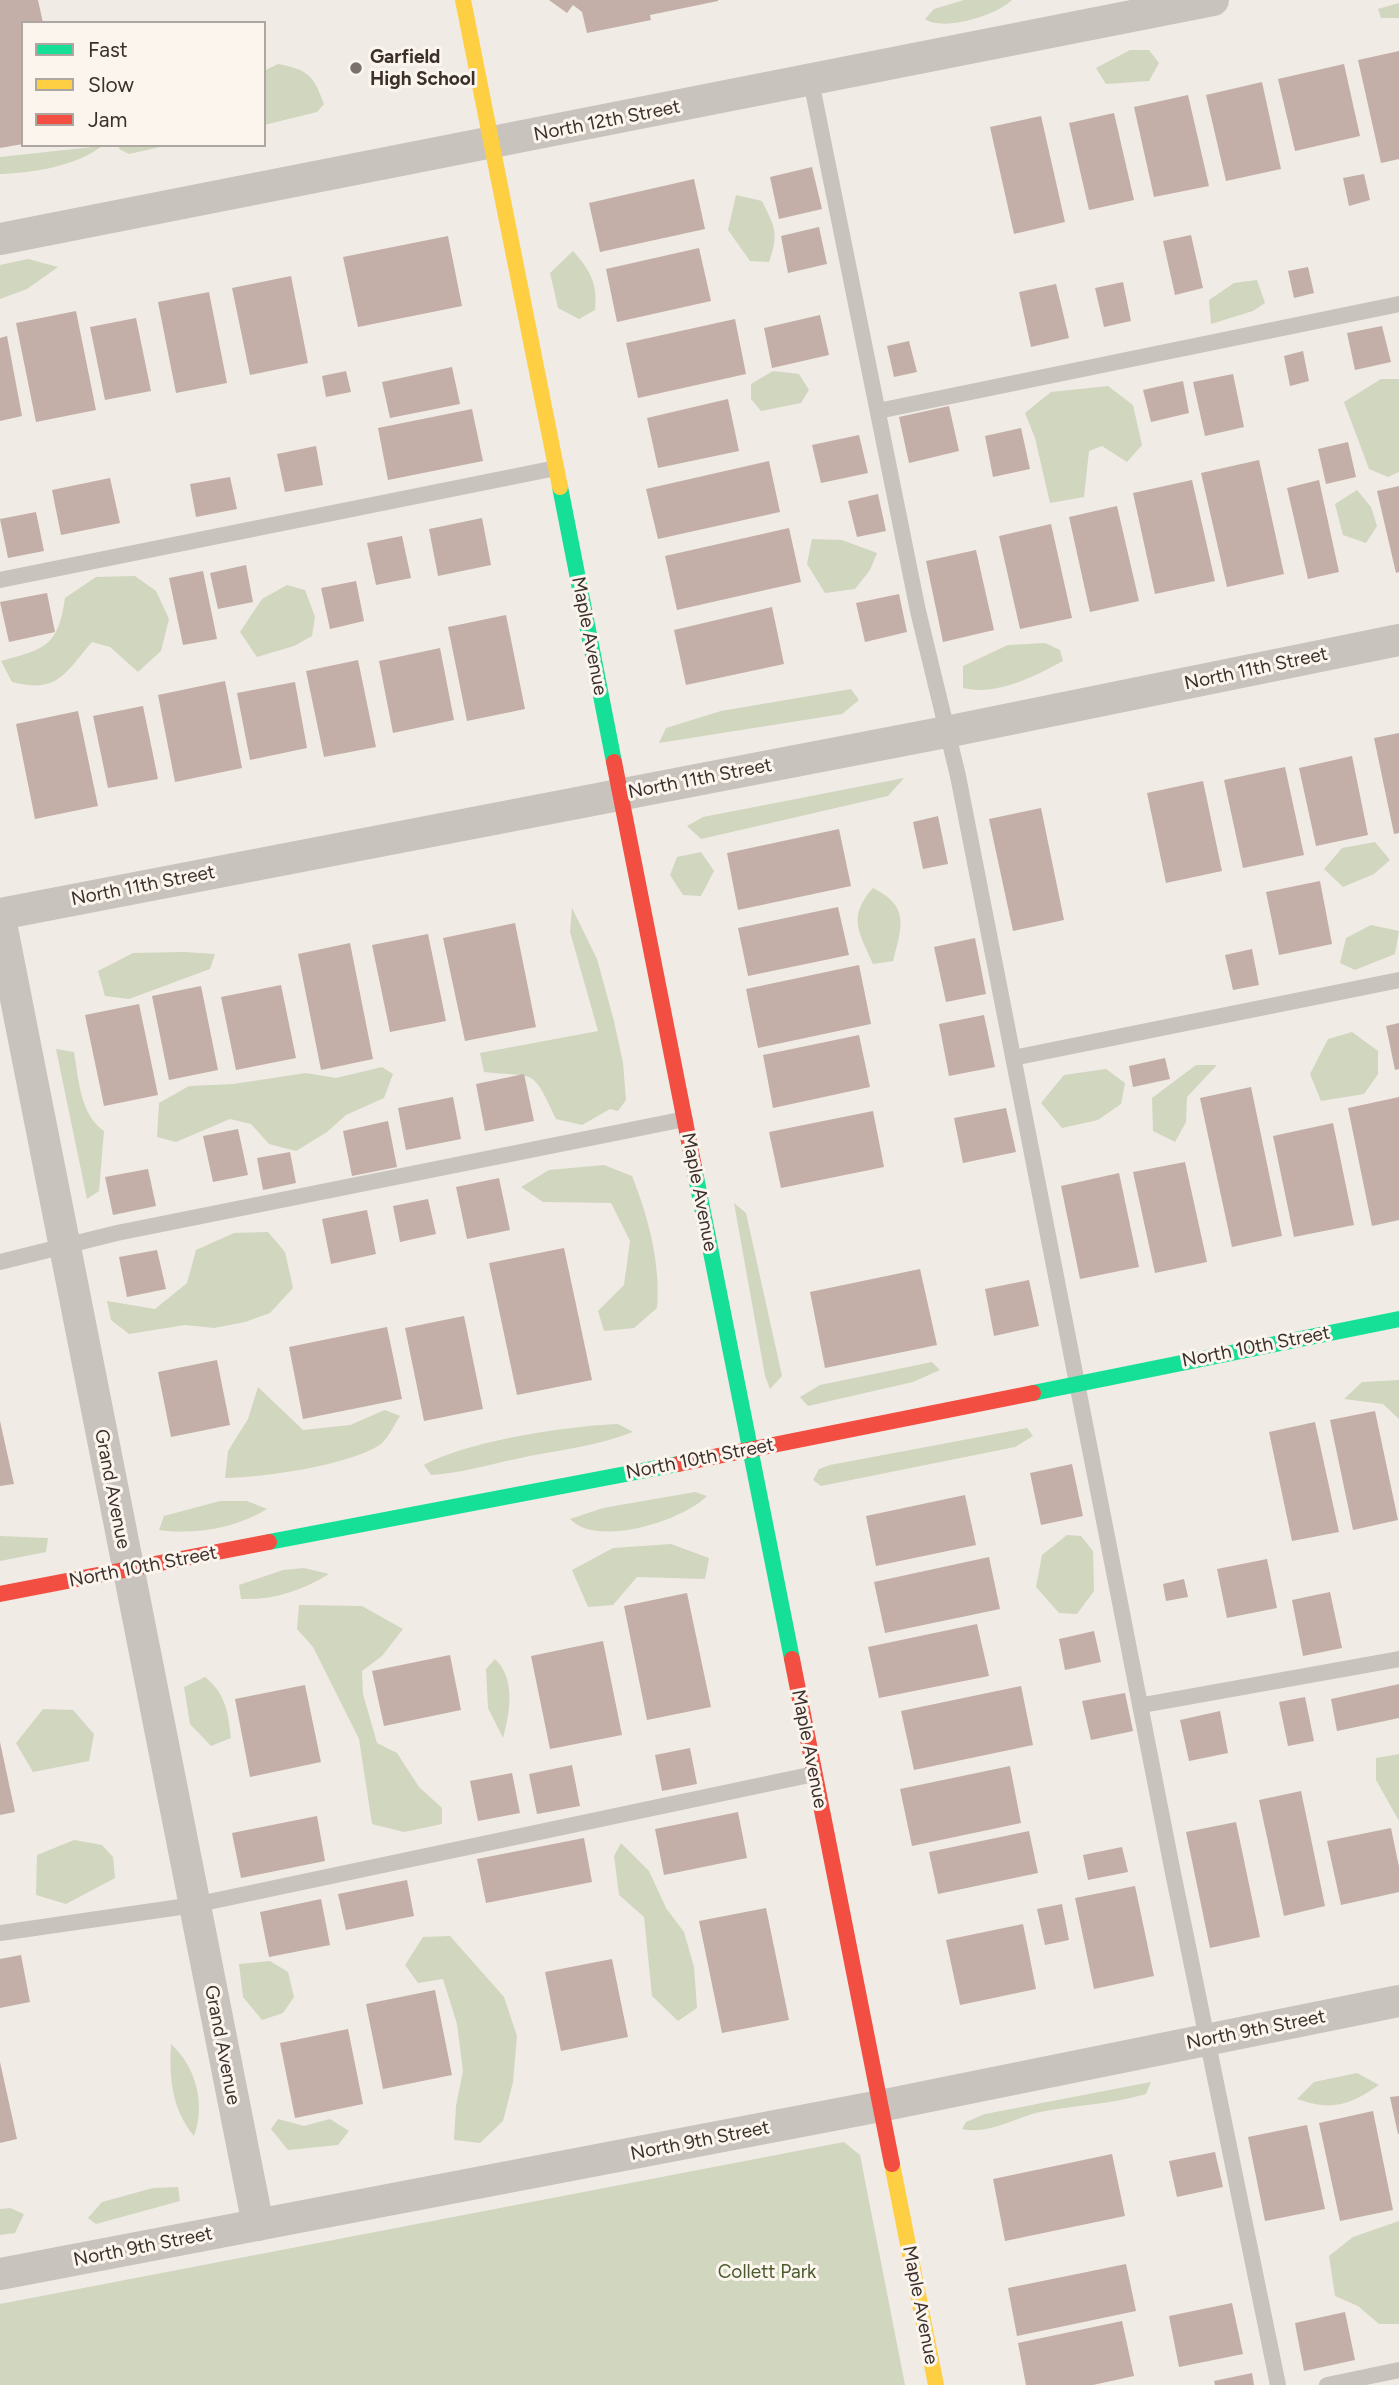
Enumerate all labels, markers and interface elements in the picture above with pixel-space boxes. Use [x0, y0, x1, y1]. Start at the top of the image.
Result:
legend [21, 21, 266, 147]
text: Fast [88, 37, 128, 62]
place label: Garfield High School [370, 46, 475, 90]
marker: Garfield High School [348, 60, 364, 76]
text: Slow [88, 72, 134, 97]
street label: North 12th Street [532, 96, 682, 146]
text: Jam [88, 107, 127, 132]
street label: Maple Avenue [566, 575, 612, 697]
street label: North 11th Street [1182, 643, 1330, 695]
street label: North 11th Street [626, 754, 774, 804]
street label: North 11th Street [69, 861, 217, 911]
street label: Maple Avenue [676, 1131, 722, 1253]
street label: North 10th Street [1180, 1321, 1332, 1373]
street label: Grand Avenue [89, 1427, 135, 1551]
street label: North 10th Street [624, 1433, 776, 1485]
street label: North 10th Street [67, 1541, 219, 1593]
street label: Maple Avenue [786, 1688, 832, 1810]
street label: Grand Avenue [199, 1983, 245, 2107]
street label: North 9th Street [1185, 2005, 1327, 2055]
street label: North 9th Street [629, 2116, 771, 2166]
street label: North 9th Street [72, 2222, 214, 2272]
street label: Maple Avenue [897, 2244, 943, 2366]
park label: Collett Park [718, 2261, 816, 2283]

